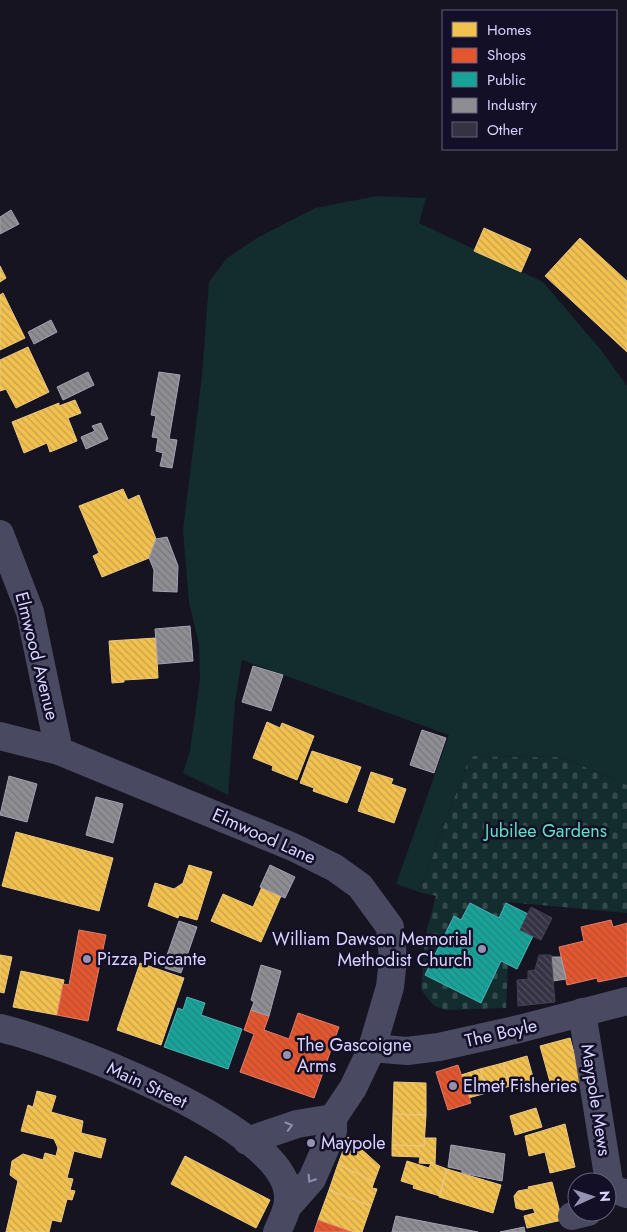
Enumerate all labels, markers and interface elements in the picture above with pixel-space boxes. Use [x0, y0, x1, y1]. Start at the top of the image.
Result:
legend [442, 10, 617, 150]
text: Homes [487, 19, 531, 41]
text: Shops [487, 44, 526, 66]
text: Public [487, 69, 526, 91]
text: Industry [487, 94, 537, 116]
text: Other [487, 119, 524, 141]
street label: Elmwood Avenue [8, 589, 66, 723]
street label: Elmwood Lane [208, 802, 320, 870]
park label: Jubilee Gardens [483, 818, 607, 844]
place label: William Dawson Memorial Methodist Church [272, 926, 472, 973]
marker: William Dawson Memorial Methodist Church [476, 943, 488, 955]
place label: Pizza Piccante [97, 946, 206, 972]
marker: Pizza Piccante [81, 953, 93, 965]
street label: The Boyle [462, 1012, 540, 1054]
place label: The Gascoigne Arms [297, 1032, 411, 1079]
street label: Maypole Mews [574, 1042, 618, 1158]
marker: The Gascoigne Arms [281, 1049, 293, 1061]
street label: Main Street [103, 1055, 192, 1115]
place label: Elmet Fisheries [463, 1073, 577, 1099]
marker: Elmet Fisheries [447, 1080, 459, 1092]
one-way arrow [285, 1122, 293, 1132]
place label: Maypole [321, 1130, 386, 1156]
marker: Maypole [305, 1137, 317, 1149]
north arrow [567, 1172, 617, 1222]
one-way arrow [308, 1173, 317, 1183]
text: N [595, 1190, 615, 1202]

